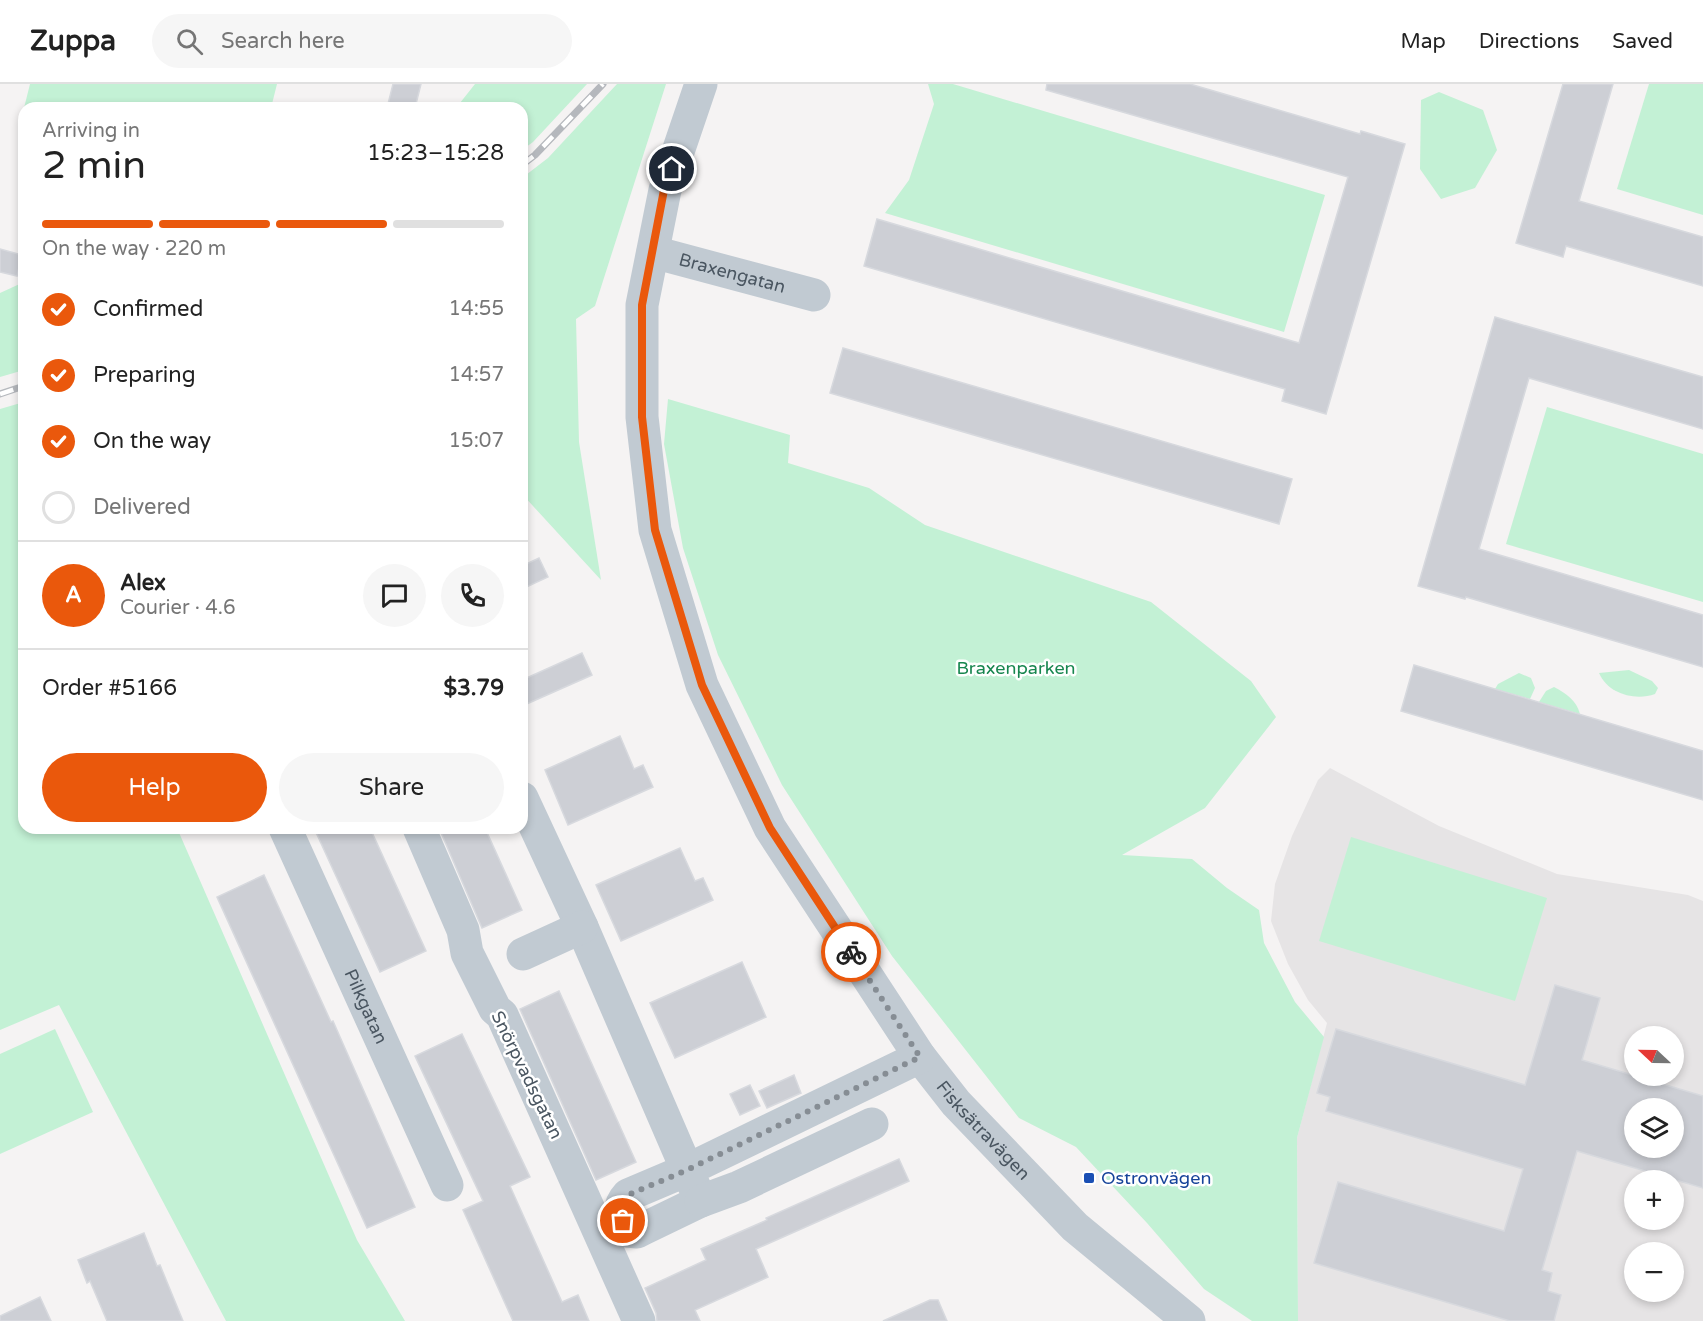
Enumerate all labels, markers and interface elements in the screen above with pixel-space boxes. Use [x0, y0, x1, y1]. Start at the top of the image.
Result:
search box [152, 14, 572, 68]
text: Zuppa [30, 24, 116, 58]
icon: search [173, 25, 206, 58]
text: Search here [221, 28, 345, 54]
text: Map [1400, 29, 1446, 54]
text: Directions [1479, 29, 1579, 54]
text: Saved [1612, 29, 1673, 54]
text: Arriving in [42, 119, 140, 143]
text: 15:23–15:28 [367, 140, 504, 166]
text: 2 min [42, 142, 146, 189]
pin [646, 143, 697, 194]
icon: home [655, 152, 688, 185]
text: On the way · 220 m [42, 237, 226, 261]
street label: Braxengatan [677, 248, 788, 298]
icon: check [42, 293, 75, 326]
text: Confirmed [93, 296, 203, 322]
text: 14:55 [449, 297, 504, 321]
icon: check [42, 359, 75, 392]
text: Preparing [93, 362, 196, 388]
text: 14:57 [449, 363, 504, 387]
icon: check [42, 425, 75, 458]
text: On the way [93, 428, 211, 454]
text: 15:07 [449, 429, 504, 453]
text: Delivered [93, 494, 191, 520]
button: chat [363, 564, 426, 627]
button: phone [441, 564, 504, 627]
text: Alex [120, 570, 166, 596]
text: A [65, 582, 82, 608]
text: Courier · 4.6 [120, 596, 235, 620]
park label: Braxenparken [956, 657, 1076, 679]
text: Order #5166 [42, 675, 177, 701]
text: $3.79 [443, 675, 504, 701]
button: Help [42, 753, 267, 822]
button: Share [279, 753, 504, 822]
courier [821, 922, 881, 982]
icon: bike [835, 936, 868, 969]
street label: Pilkgatan [339, 966, 393, 1047]
street label: Snörpvadsgatan [486, 1007, 568, 1143]
north arrow [1624, 1026, 1684, 1086]
map controls [1624, 1026, 1684, 1302]
street label: Fisksätravägen [932, 1076, 1035, 1185]
button: layers [1624, 1098, 1684, 1158]
place label: Ostronvägen [1101, 1167, 1211, 1189]
button: + [1624, 1170, 1684, 1230]
marker: Ostronvägen [1082, 1171, 1096, 1185]
pin [597, 1195, 648, 1246]
icon: bag [606, 1204, 639, 1237]
button: − [1624, 1242, 1684, 1302]

